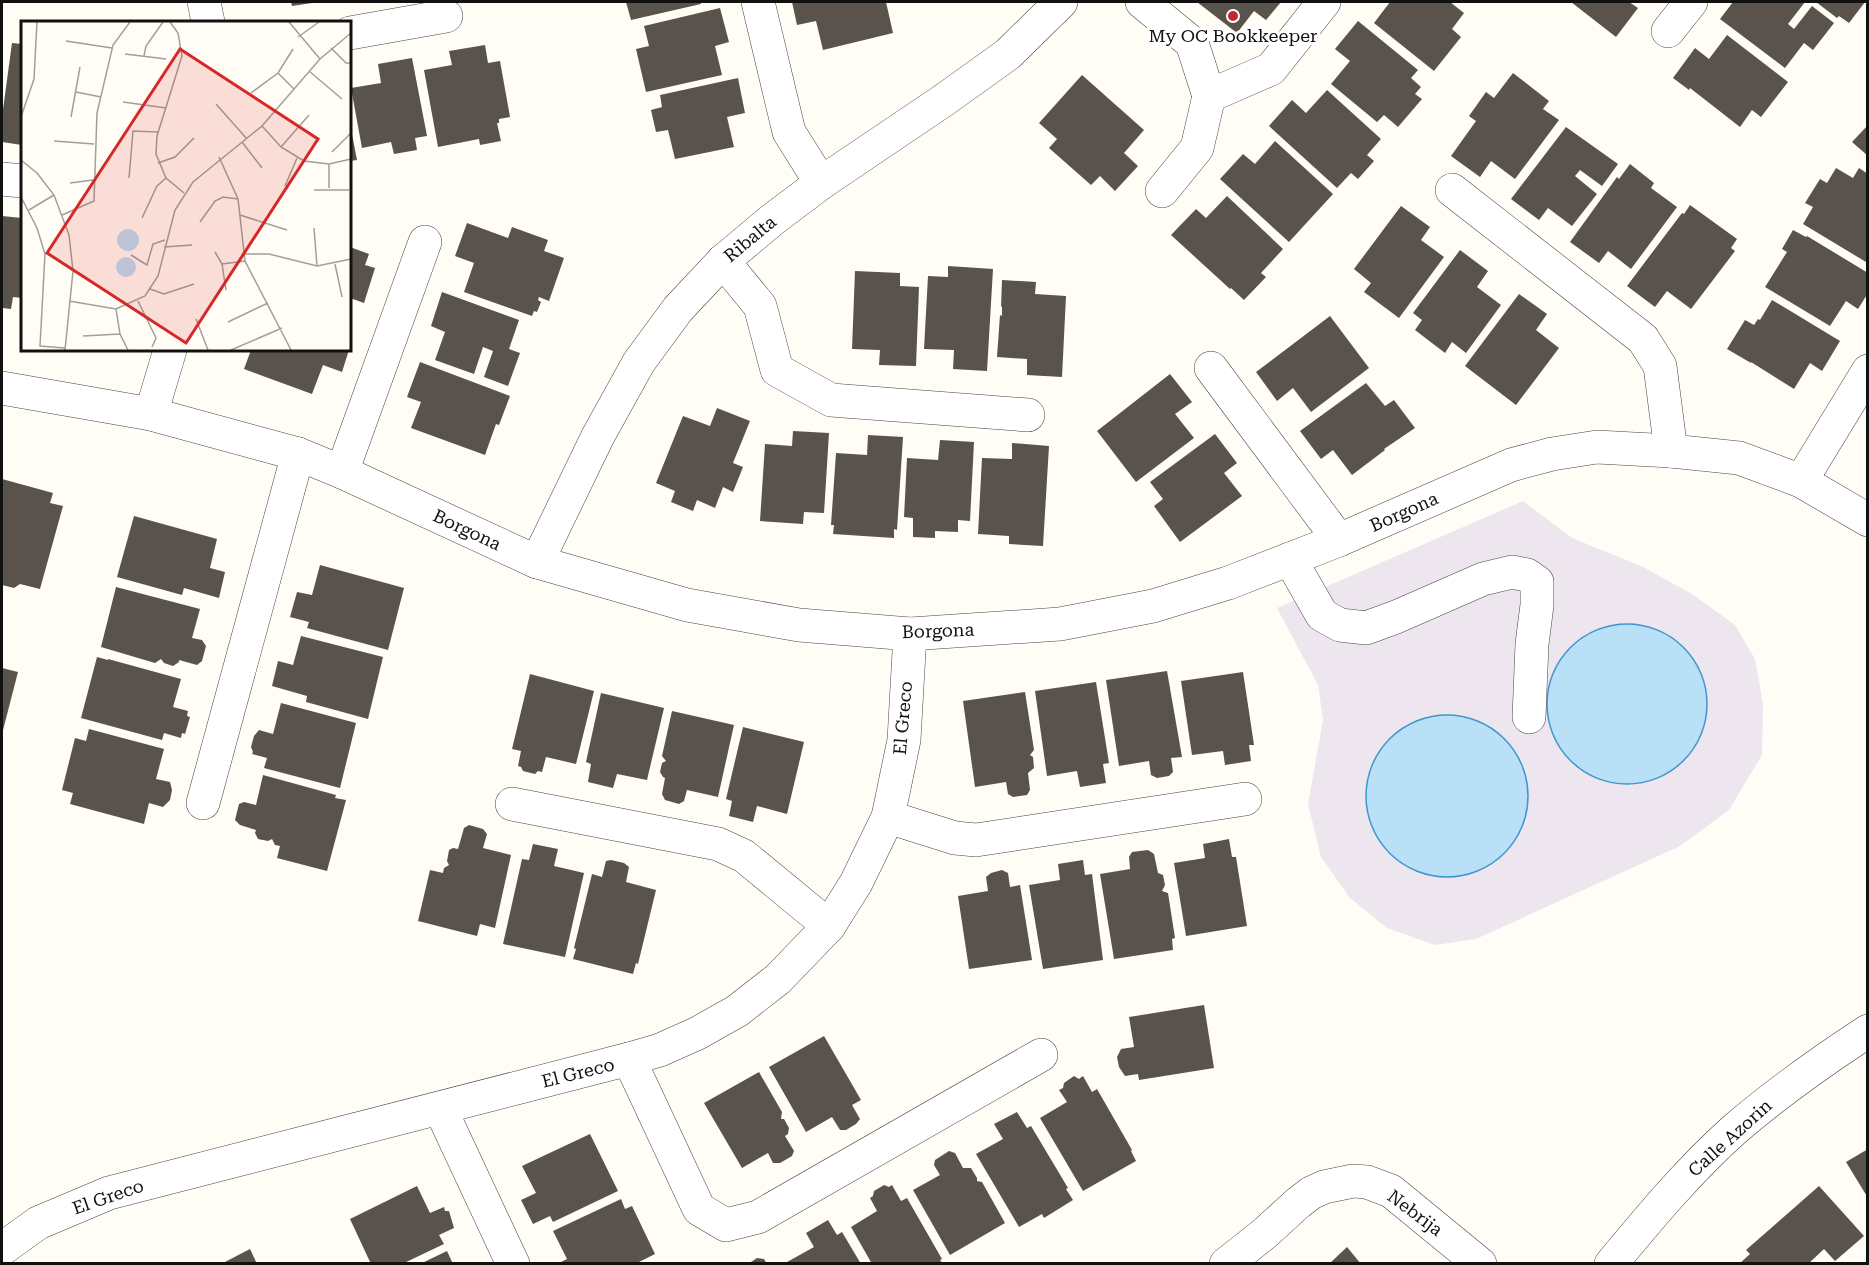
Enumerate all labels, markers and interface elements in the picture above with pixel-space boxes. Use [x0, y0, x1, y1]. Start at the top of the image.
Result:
marker: My OC Bookkeeper [1226, 9, 1240, 23]
inset map [21, 21, 351, 351]
place label: My OC Bookkeeper [1149, 25, 1317, 46]
street label: Ribalta [719, 211, 780, 266]
street label: Borgona [1366, 487, 1441, 536]
street label: Borgona [430, 505, 505, 554]
street label: Borgona [901, 619, 975, 642]
street label: El Greco [889, 680, 916, 756]
street label: El Greco [539, 1053, 616, 1092]
street label: Calle Azorin [1684, 1094, 1776, 1181]
street label: El Greco [69, 1175, 146, 1219]
street label: Nebrija [1384, 1185, 1447, 1240]

